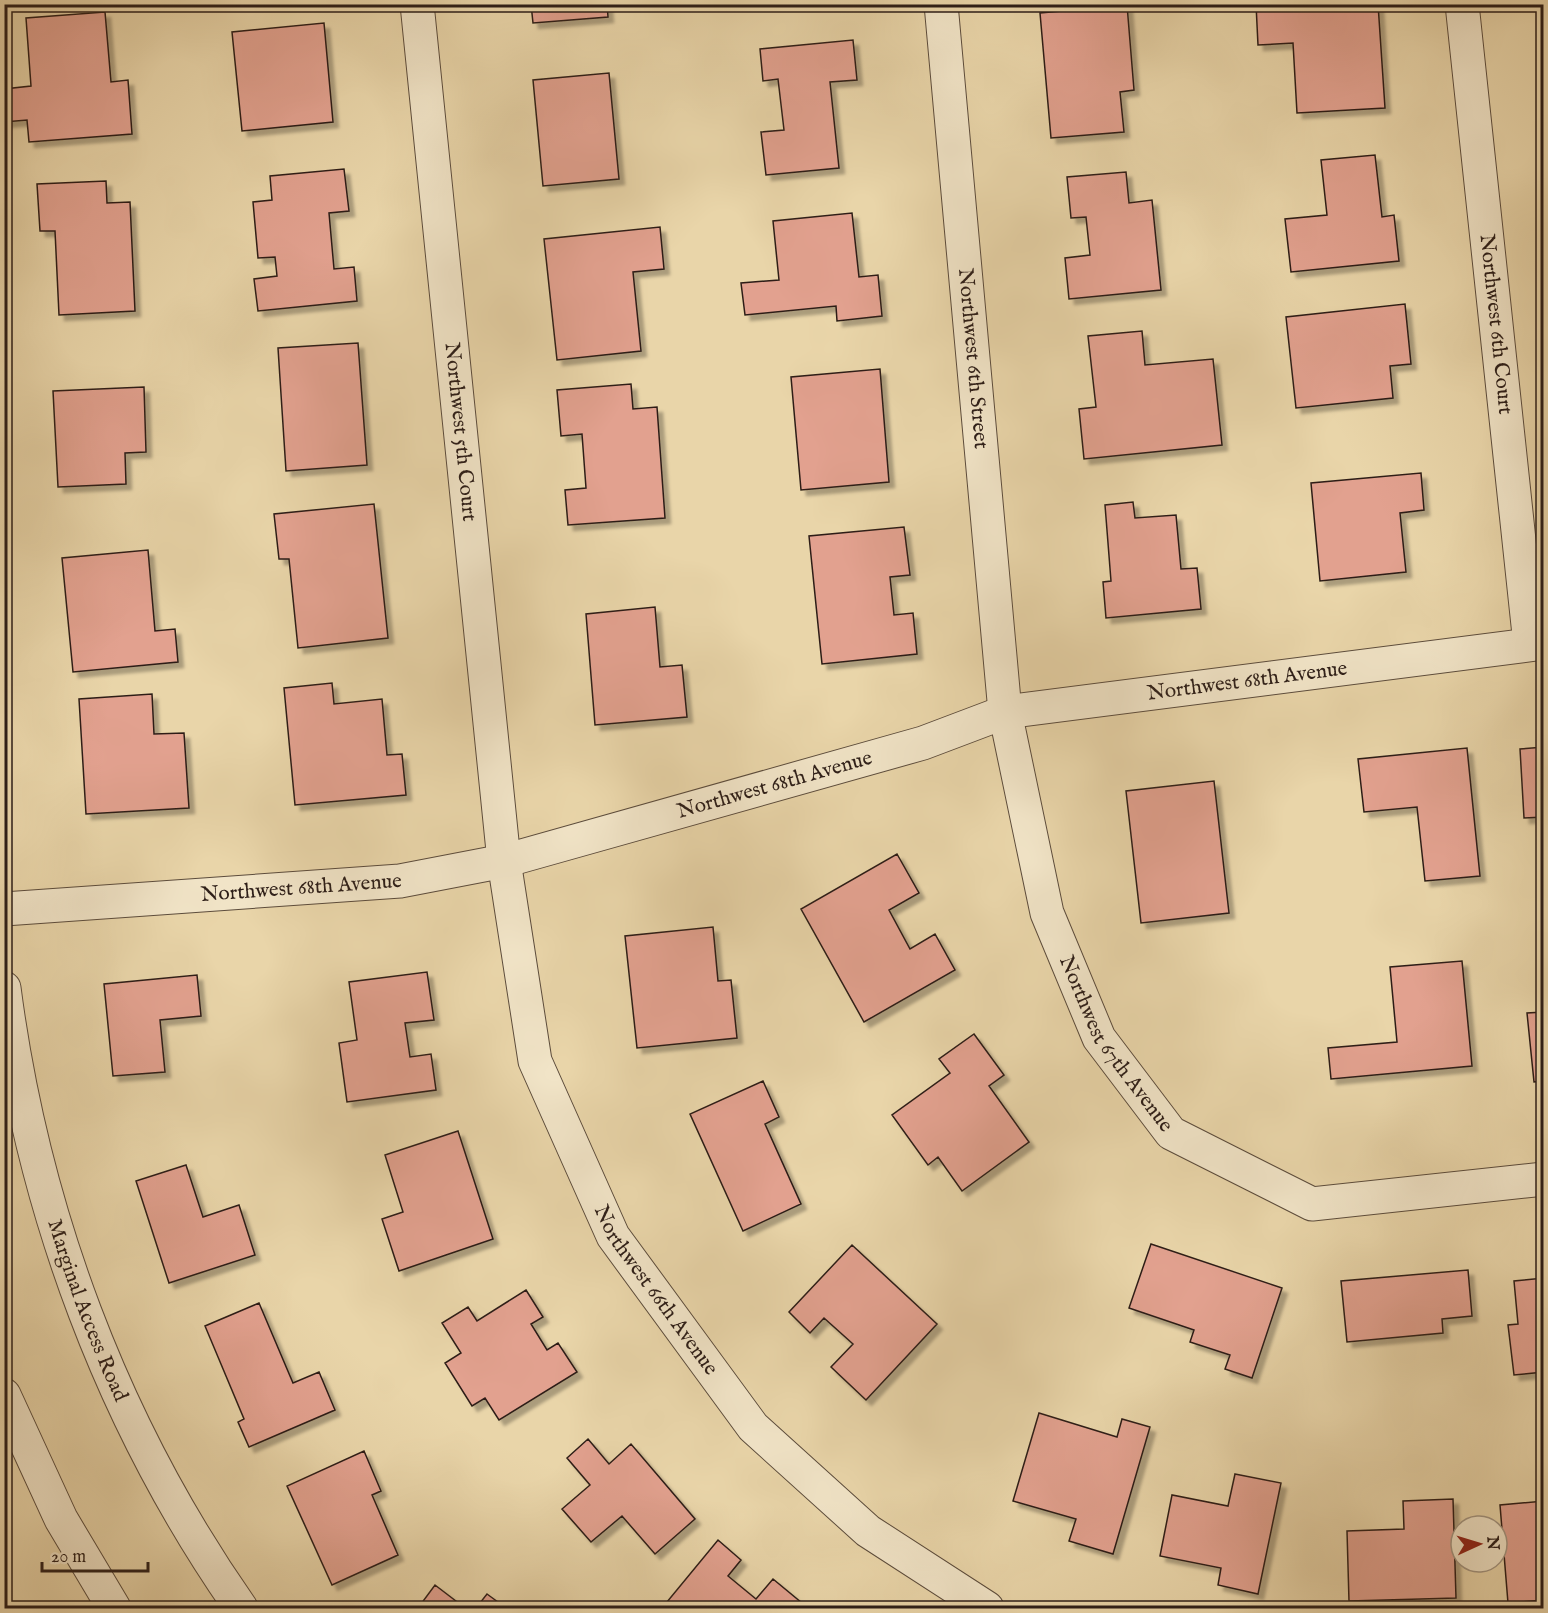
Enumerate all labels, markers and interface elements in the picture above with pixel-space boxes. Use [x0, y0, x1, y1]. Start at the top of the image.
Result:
street label: Northwest 6th Court [1473, 233, 1519, 416]
street label: Northwest 6th Street [951, 267, 995, 450]
street label: Northwest 5th Court [438, 341, 483, 523]
street label: Northwest 68th Avenue [1146, 655, 1349, 707]
street label: Northwest 68th Avenue [674, 744, 876, 825]
street label: Northwest 68th Avenue [200, 867, 403, 909]
street label: Northwest 67th Avenue [1053, 951, 1179, 1138]
street label: Northwest 66th Avenue [587, 1201, 724, 1381]
street label: Marginal Access Road [41, 1216, 135, 1407]
north arrow [1449, 1514, 1509, 1574]
text: N [1481, 1534, 1502, 1551]
scale bar [42, 1535, 148, 1573]
text: 20 m [51, 1546, 86, 1569]

